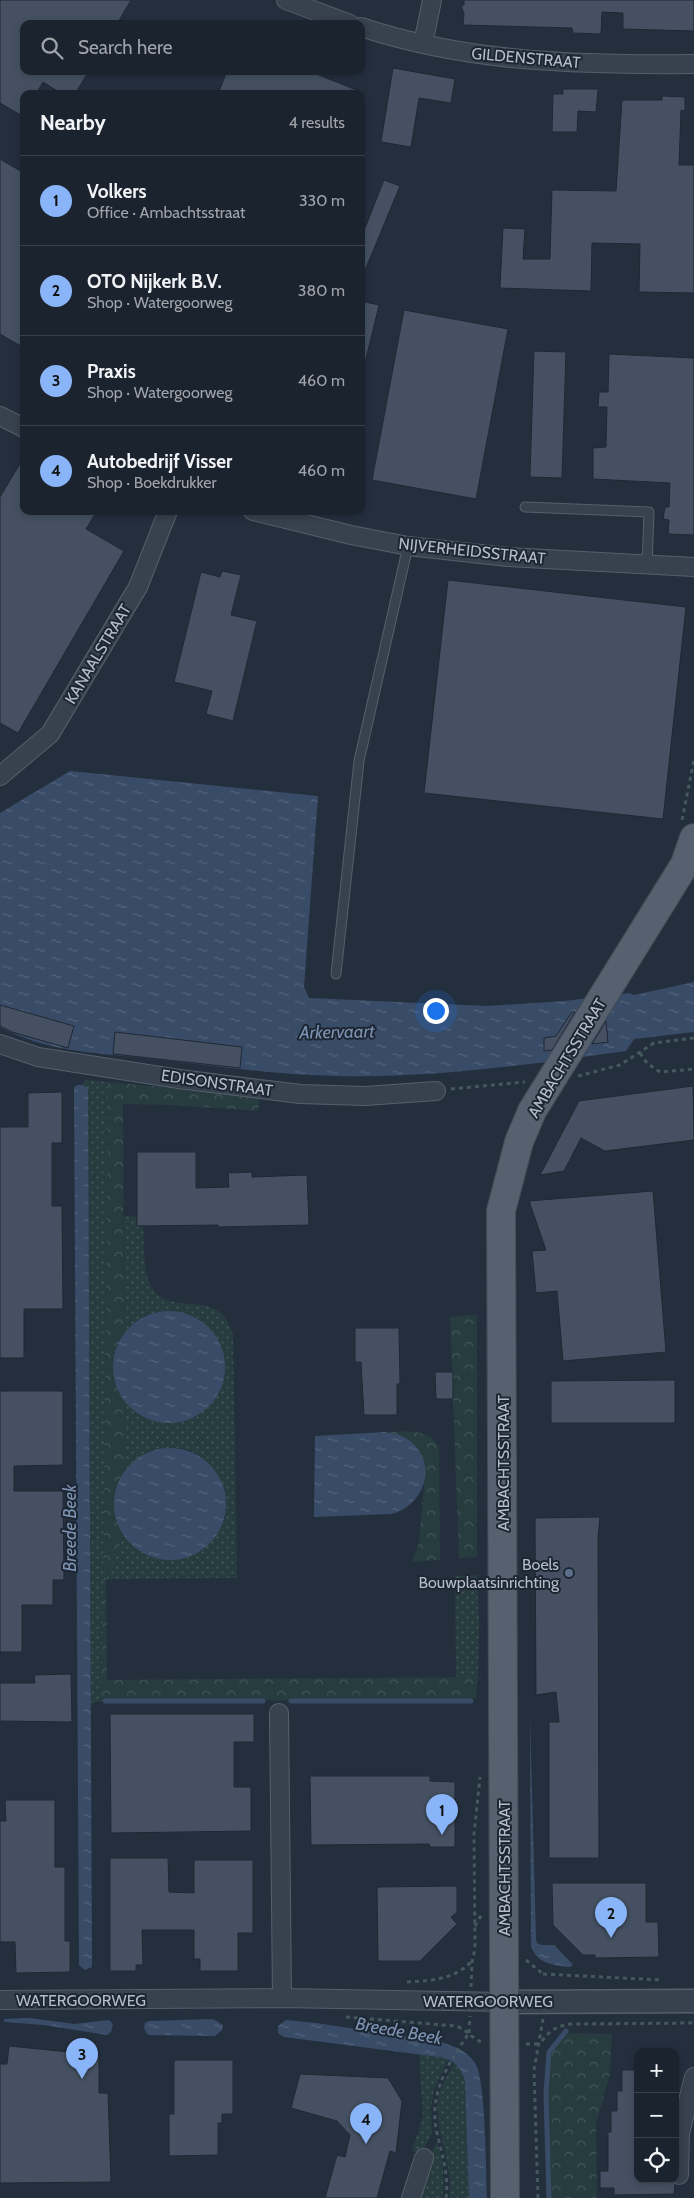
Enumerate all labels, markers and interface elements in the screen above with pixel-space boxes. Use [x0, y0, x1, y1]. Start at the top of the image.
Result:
search box [20, 20, 365, 75]
icon: search [38, 34, 66, 62]
text: Search here [78, 36, 172, 59]
street label: GILDENSTRAAT [471, 44, 582, 72]
text: Nearby [40, 110, 106, 135]
text: 4 results [288, 113, 345, 132]
text: Volkers [87, 180, 147, 203]
text: 1 [53, 191, 59, 210]
text: 330 m [299, 191, 345, 210]
text: Office · Ambachtsstraat [87, 203, 245, 222]
text: OTO Nijkerk B.V. [87, 270, 222, 293]
text: 2 [52, 281, 60, 300]
text: 380 m [298, 281, 345, 300]
text: Shop · Watergoorweg [87, 293, 232, 312]
text: Praxis [87, 360, 136, 383]
text: 3 [52, 371, 60, 390]
text: 460 m [298, 371, 345, 390]
text: Shop · Watergoorweg [87, 383, 232, 402]
text: Autobedrijf Visser [87, 450, 232, 473]
text: 4 [51, 461, 61, 480]
text: 460 m [298, 461, 345, 480]
text: Shop · Boekdrukker [87, 473, 217, 492]
street label: NIJVERHEIDSSTRAAT [398, 534, 547, 568]
street label: KANAALSTRAAT [61, 600, 135, 707]
street label: AMBACHTSSTRAAT [524, 994, 610, 1121]
your location [423, 998, 449, 1024]
water label: Arkervaart [298, 1020, 375, 1044]
street label: EDISONSTRAAT [160, 1066, 274, 1100]
street label: AMBACHTSSTRAAT [494, 1395, 513, 1531]
water label: Breede Beek [59, 1483, 81, 1572]
place label: Boels Bouwplaatsinrichting [418, 1555, 560, 1592]
marker: Boels Bouwplaatsinrichting [563, 1567, 575, 1579]
pin: 1 [426, 1794, 458, 1835]
street label: AMBACHTSSTRAAT [495, 1800, 514, 1936]
pin: 2 [595, 1897, 627, 1938]
street label: WATERGOORWEG [16, 1991, 146, 2010]
street label: WATERGOORWEG [423, 1992, 553, 2011]
water label: Breede Beek [354, 2013, 445, 2050]
pin: 3 [66, 2038, 98, 2079]
map controls [634, 2048, 679, 2183]
button: + [634, 2048, 679, 2093]
button: − [634, 2093, 679, 2138]
pin: 4 [350, 2103, 382, 2144]
button: locate [634, 2138, 679, 2183]

